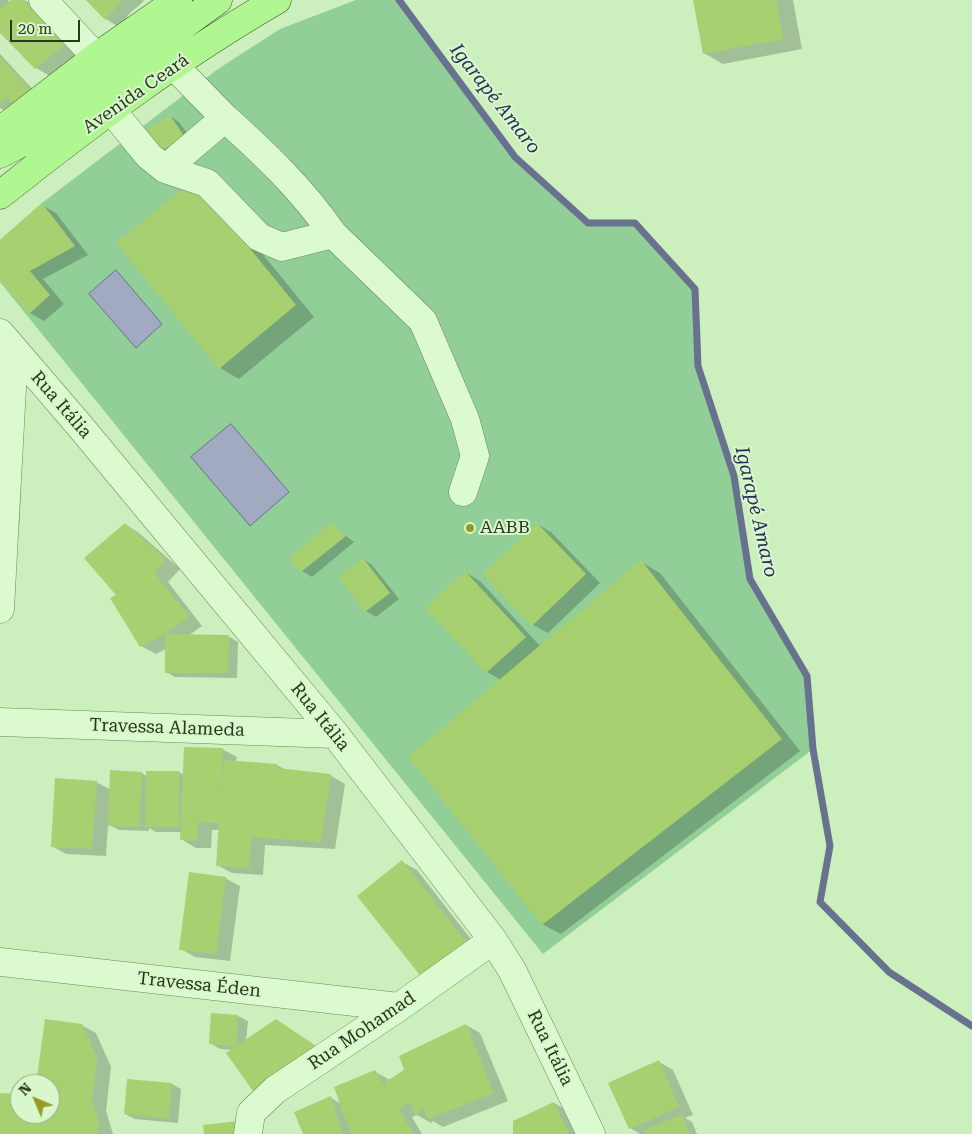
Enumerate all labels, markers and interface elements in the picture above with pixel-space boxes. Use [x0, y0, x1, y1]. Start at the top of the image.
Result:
scale bar [12, 10, 82, 42]
text: 20 m [18, 20, 52, 38]
water label: Igarapé Amaro [445, 39, 545, 159]
street label: Avenida Ceará [79, 49, 193, 139]
street label: Rua Itália [26, 367, 96, 443]
water label: Igarapé Amaro [730, 444, 782, 580]
place label: AABB [480, 517, 530, 539]
marker: AABB [464, 522, 476, 534]
street label: Rua Itália [286, 678, 354, 756]
street label: Travessa Alameda [89, 714, 245, 742]
street label: Travessa Éden [136, 968, 262, 1002]
street label: Rua Mohamad [304, 987, 420, 1075]
street label: Rua Itália [522, 1006, 578, 1090]
north arrow [10, 1074, 60, 1124]
text: N [16, 1080, 35, 1099]

